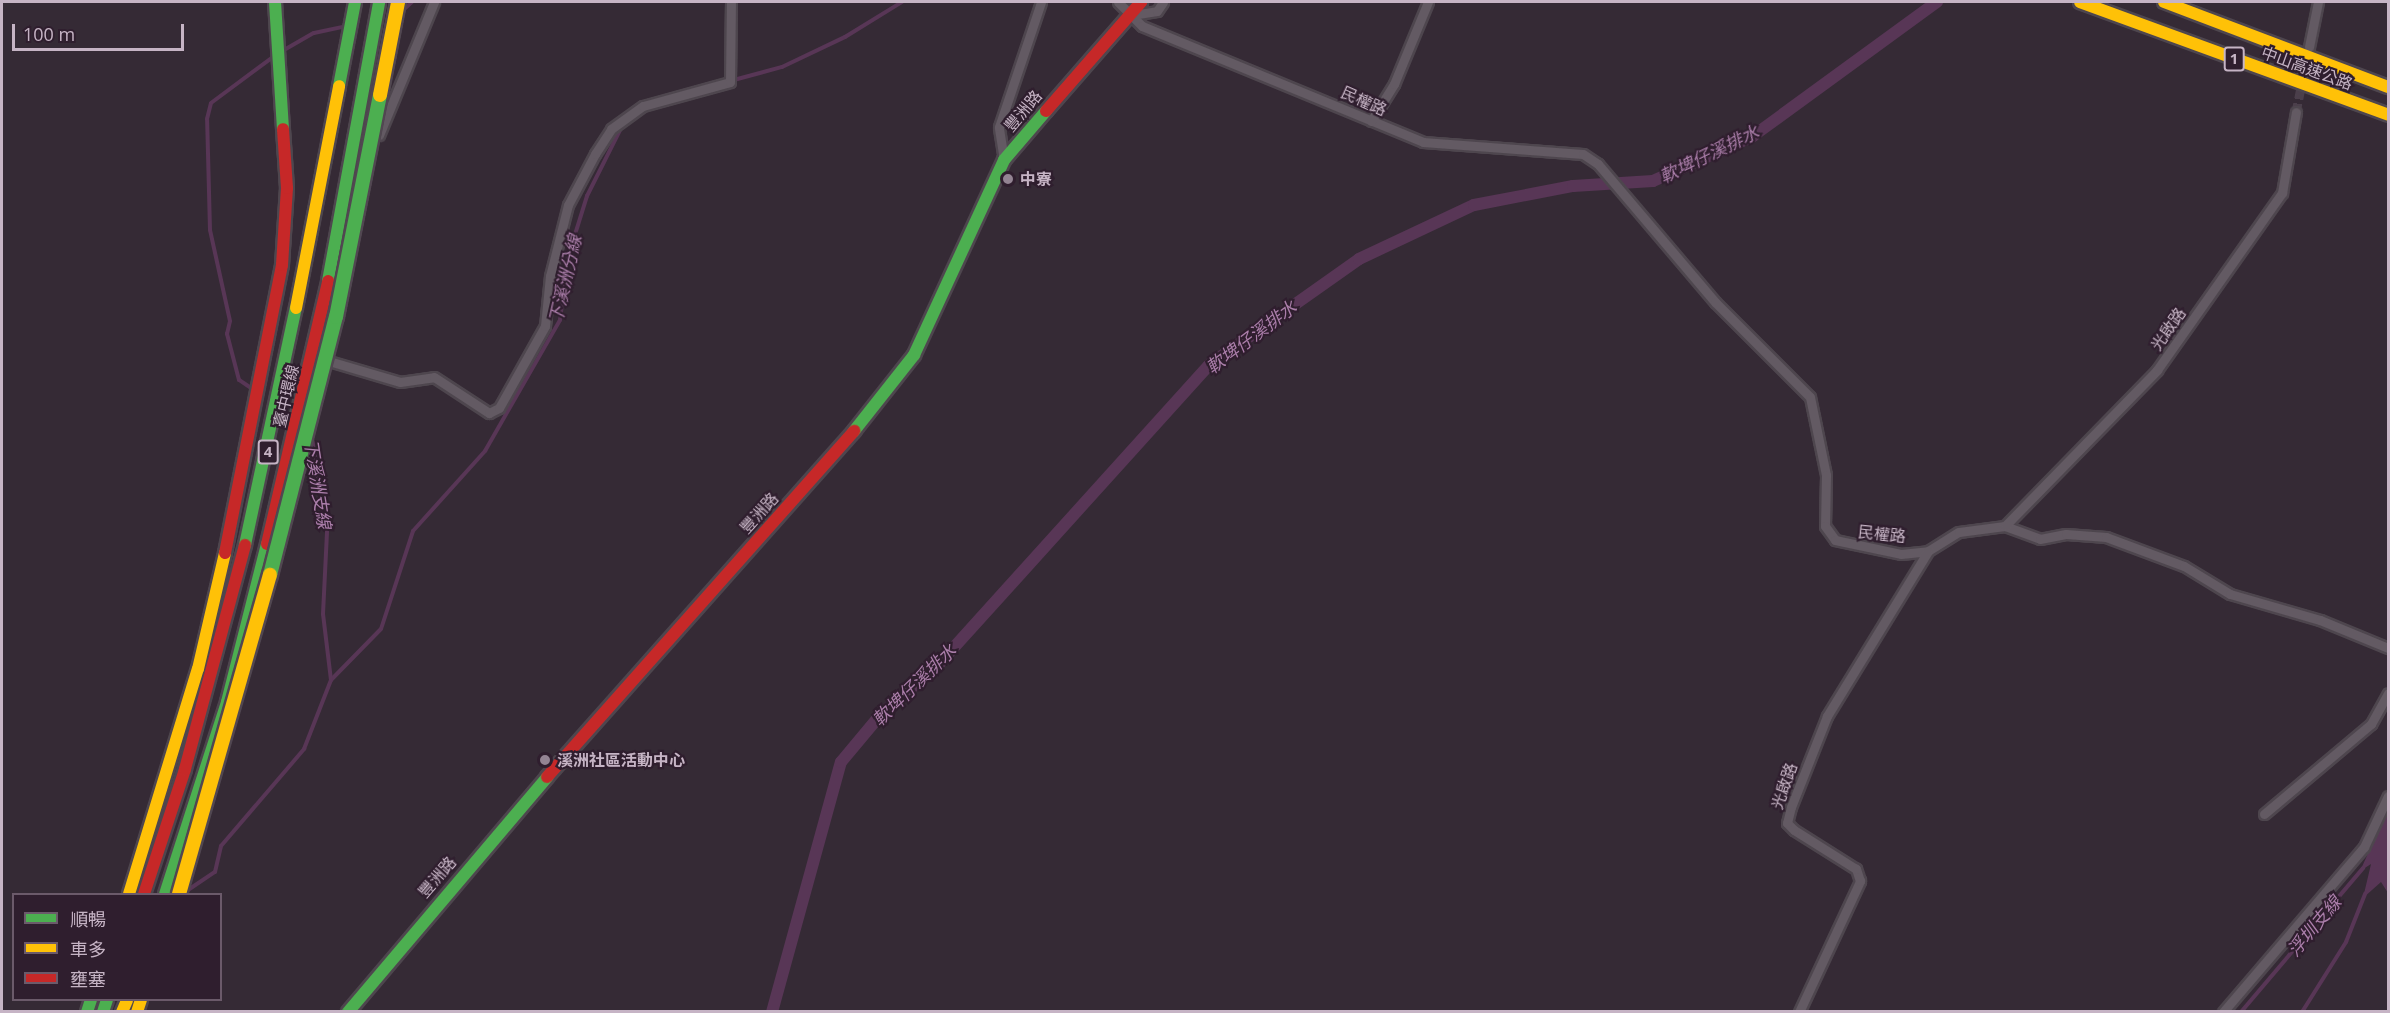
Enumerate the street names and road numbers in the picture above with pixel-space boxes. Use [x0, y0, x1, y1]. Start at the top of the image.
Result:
street label: 中山高速公路 [2259, 43, 2355, 93]
road number: 1 [2224, 47, 2244, 71]
street label: 民權路 [1338, 82, 1390, 120]
street label: 豐洲路 [1000, 86, 1046, 136]
street label: 光啟路 [2146, 304, 2190, 354]
street label: 臺中環線 [269, 363, 303, 429]
road number: 4 [258, 440, 278, 464]
street label: 豐洲路 [736, 489, 782, 537]
street label: 民權路 [1857, 522, 1907, 546]
street label: 光啟路 [1767, 760, 1801, 812]
street label: 豐洲路 [414, 853, 460, 901]

